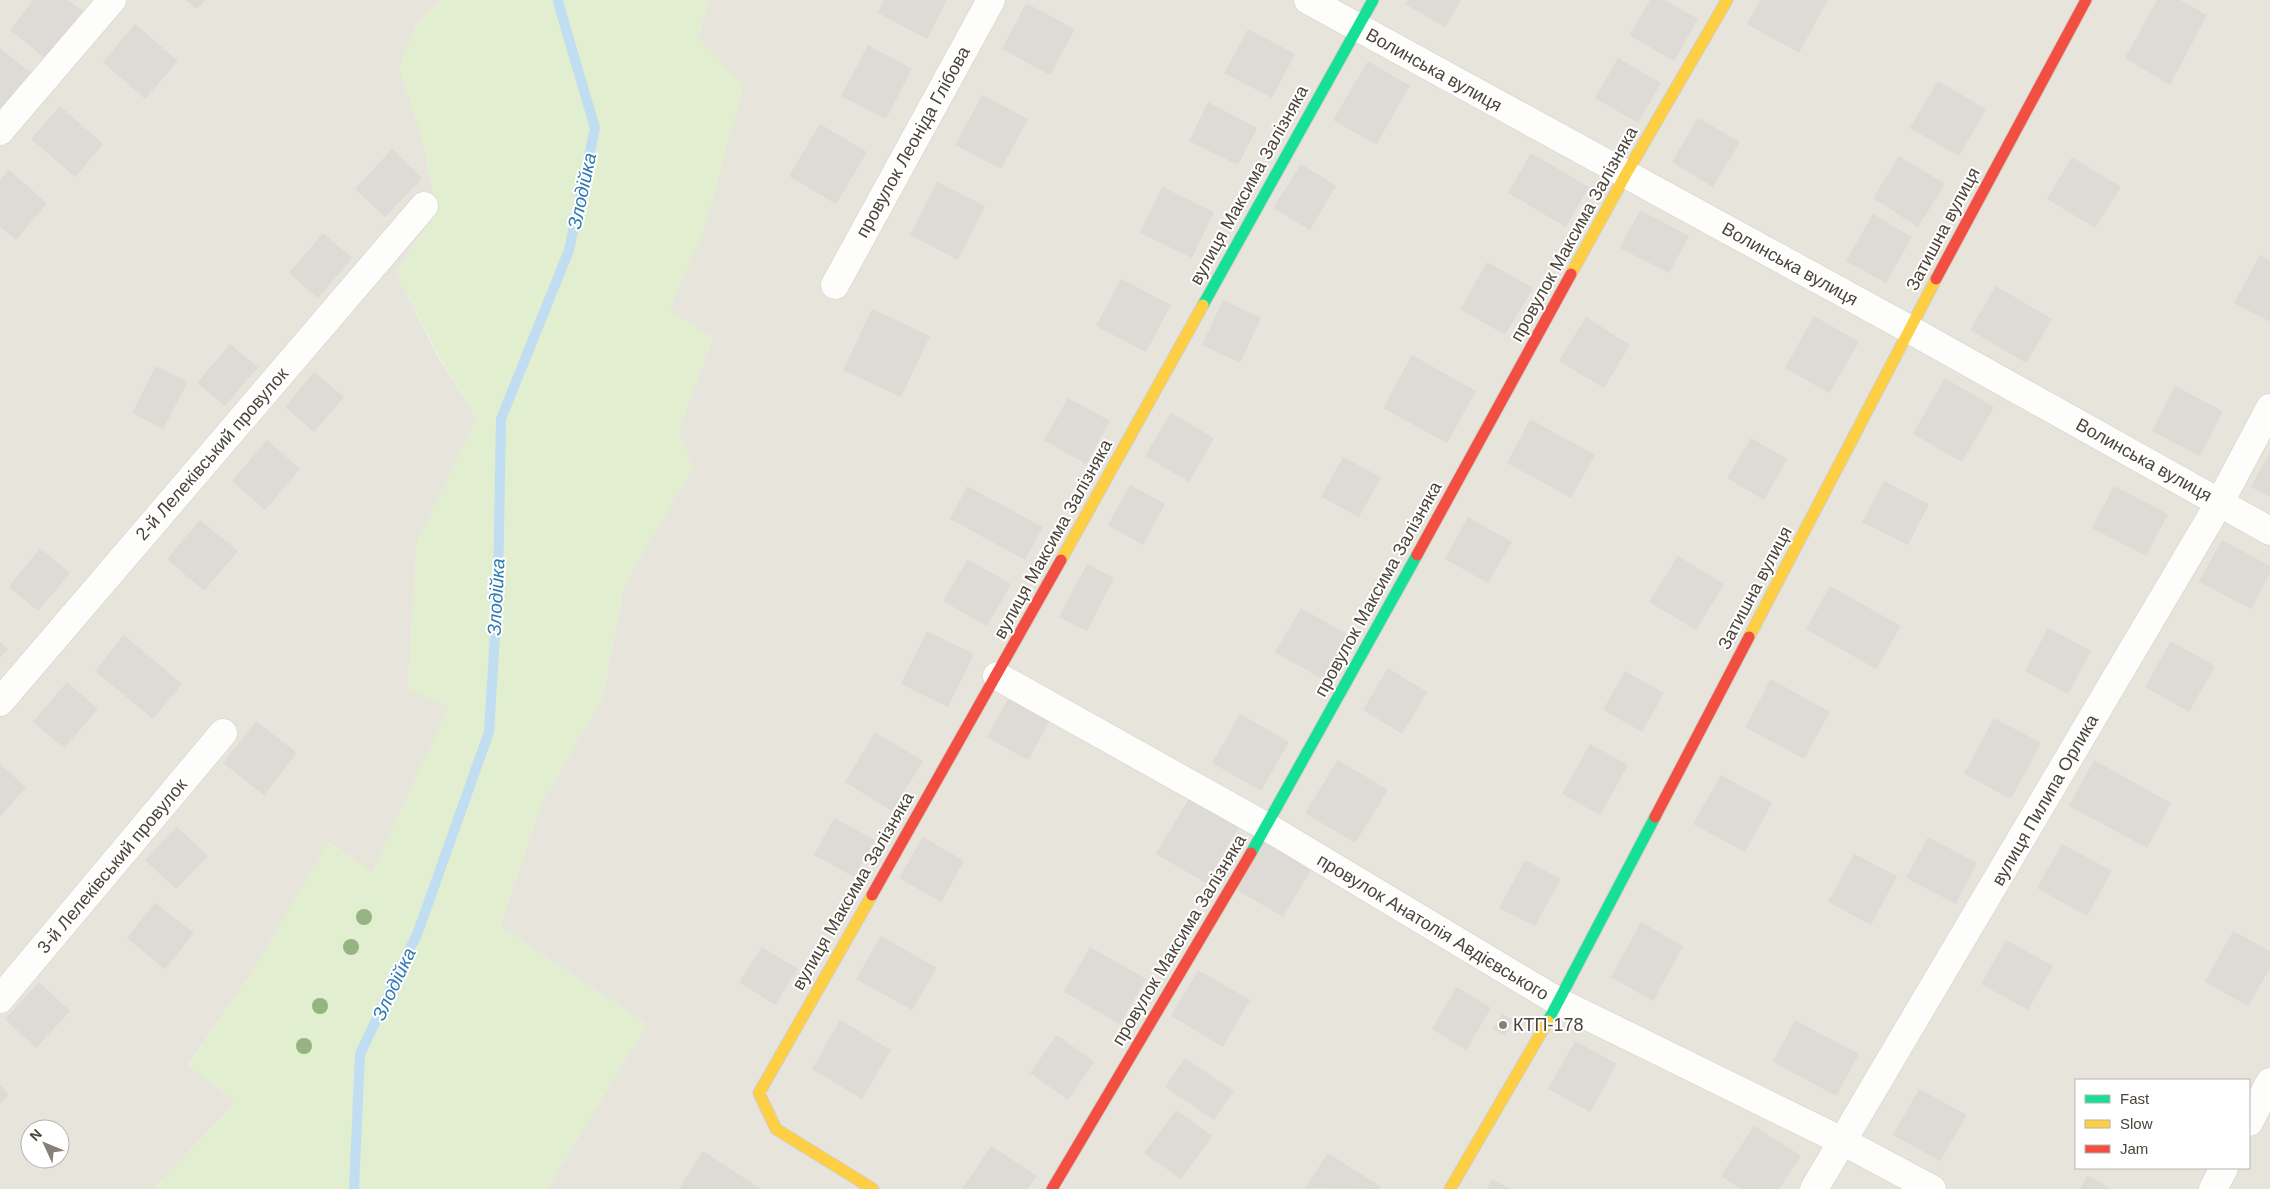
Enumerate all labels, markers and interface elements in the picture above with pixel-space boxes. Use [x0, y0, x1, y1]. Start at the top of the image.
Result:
street label: Волинська вулиця [1363, 24, 1505, 116]
street label: провулок Леоніда Глібова [852, 42, 974, 241]
street label: вулиця Максима Залізняка [1186, 81, 1313, 288]
street label: провулок Максима Залізняка [1506, 122, 1642, 345]
water label: Злодійка [564, 151, 600, 231]
street label: Затишна вулиця [1902, 164, 1984, 294]
street label: Волинська вулиця [1719, 218, 1861, 310]
street label: 2-й Лелеківський провулок [132, 364, 292, 544]
street label: Волинська вулиця [2073, 414, 2215, 506]
street label: вулиця Максима Залізняка [990, 435, 1117, 642]
street label: провулок Максима Залізняка [1310, 477, 1446, 700]
street label: Затишна вулиця [1714, 523, 1796, 653]
water label: Злодійка [483, 558, 509, 636]
street label: вулиця Пилипа Орлика [1988, 710, 2103, 889]
street label: 3-й Лелеківський провулок [33, 775, 191, 957]
street label: вулиця Максима Залізняка [788, 788, 918, 993]
street label: провулок Максима Залізняка [1108, 830, 1251, 1049]
street label: провулок Анатолія Авдієвського [1314, 850, 1552, 1004]
water label: Злодійка [368, 944, 420, 1024]
place label: КТП-178 [1513, 1015, 1583, 1035]
marker: КТП-178 [1497, 1019, 1509, 1031]
legend [2075, 1079, 2250, 1169]
text: Fast [2120, 1090, 2150, 1107]
text: Slow [2120, 1115, 2153, 1132]
north arrow [20, 1119, 70, 1169]
text: N [26, 1126, 45, 1144]
text: Jam [2120, 1140, 2148, 1157]

